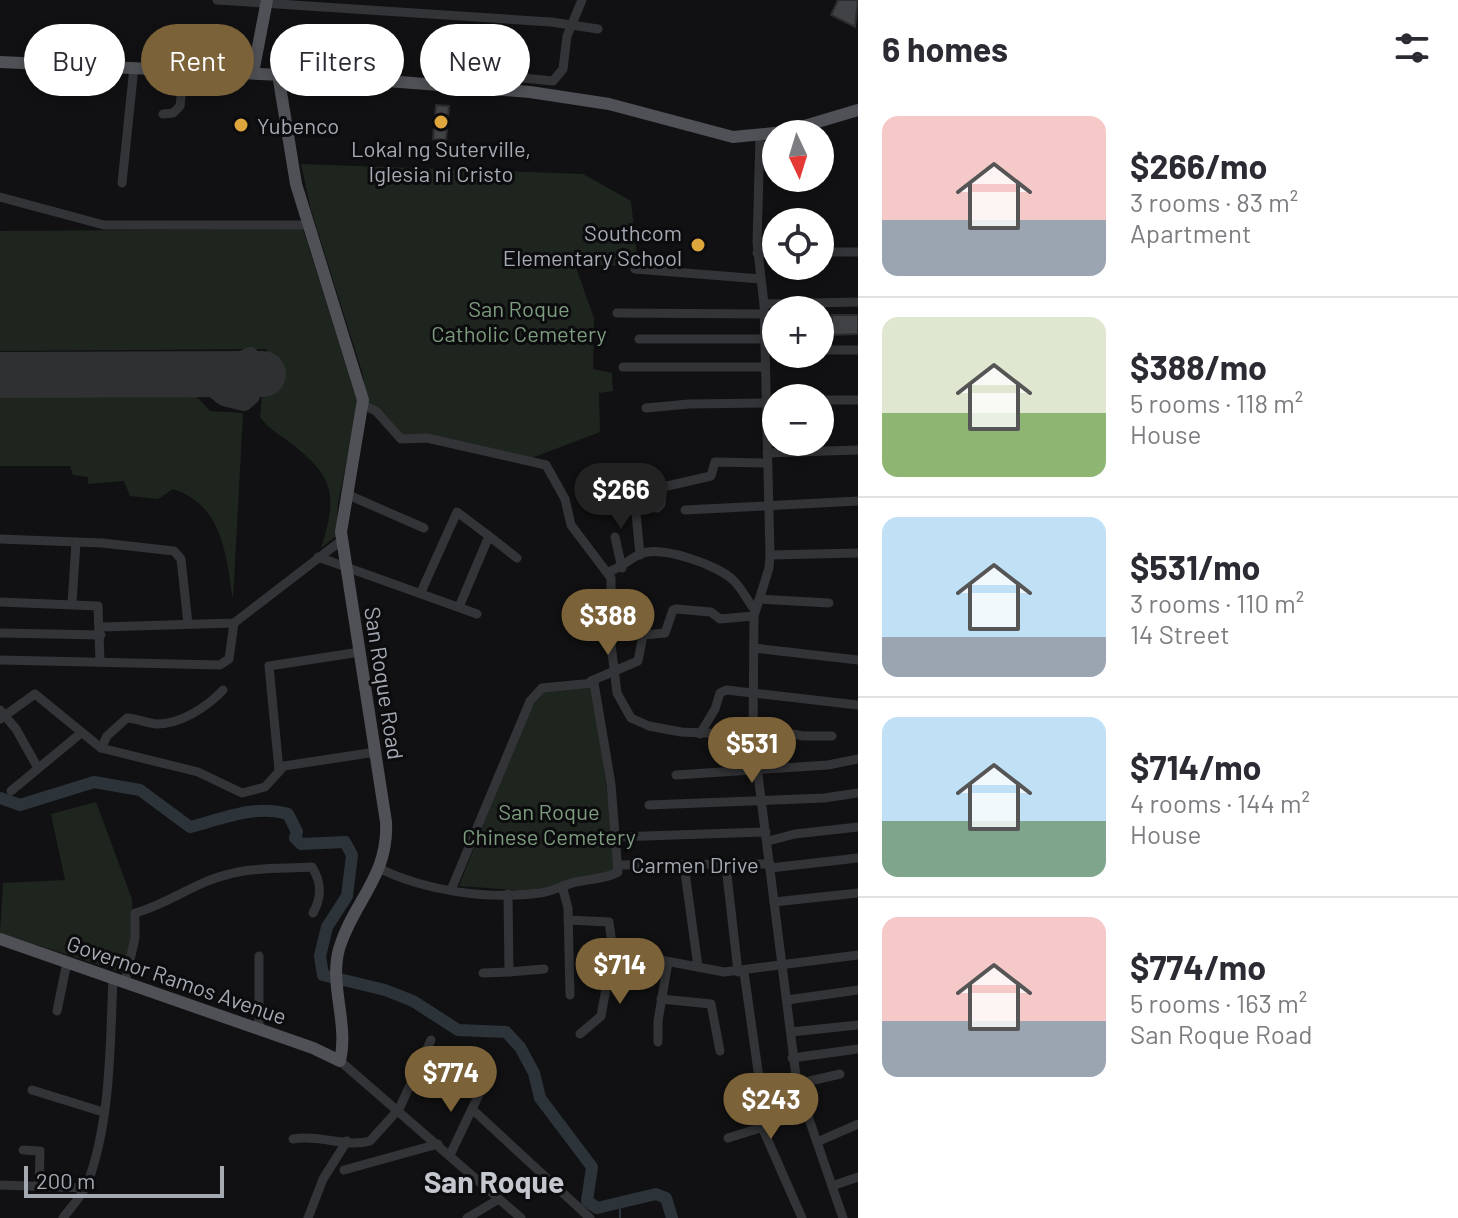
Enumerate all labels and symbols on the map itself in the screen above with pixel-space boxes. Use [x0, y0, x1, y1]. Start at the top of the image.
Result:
place label: Yubenco [257, 112, 339, 138]
marker: Lokal ng Suterville, Iglesia ni Cristo [432, 113, 450, 131]
marker: Yubenco [232, 116, 250, 134]
north arrow [762, 120, 834, 192]
place label: Lokal ng Suterville, Iglesia ni Cristo [351, 135, 531, 186]
place label: Southcom Elementary School [503, 219, 682, 270]
marker: Southcom Elementary School [689, 236, 707, 254]
park label: San Roque Catholic Cemetery [431, 295, 607, 346]
pin: $266 [574, 463, 668, 531]
pin: $388 [561, 589, 655, 657]
street label: San Roque Road [360, 605, 410, 761]
pin: $531 [705, 717, 799, 785]
park label: San Roque Chinese Cemetery [462, 798, 636, 849]
street label: Carmen Drive [631, 851, 759, 877]
street label: Governor Ramos Avenue [64, 929, 290, 1029]
pin: $714 [573, 938, 667, 1006]
pin: $774 [404, 1046, 498, 1114]
pin: $243 [724, 1073, 818, 1141]
scale bar [24, 1162, 224, 1198]
district label: San Roque [424, 1163, 564, 1199]

